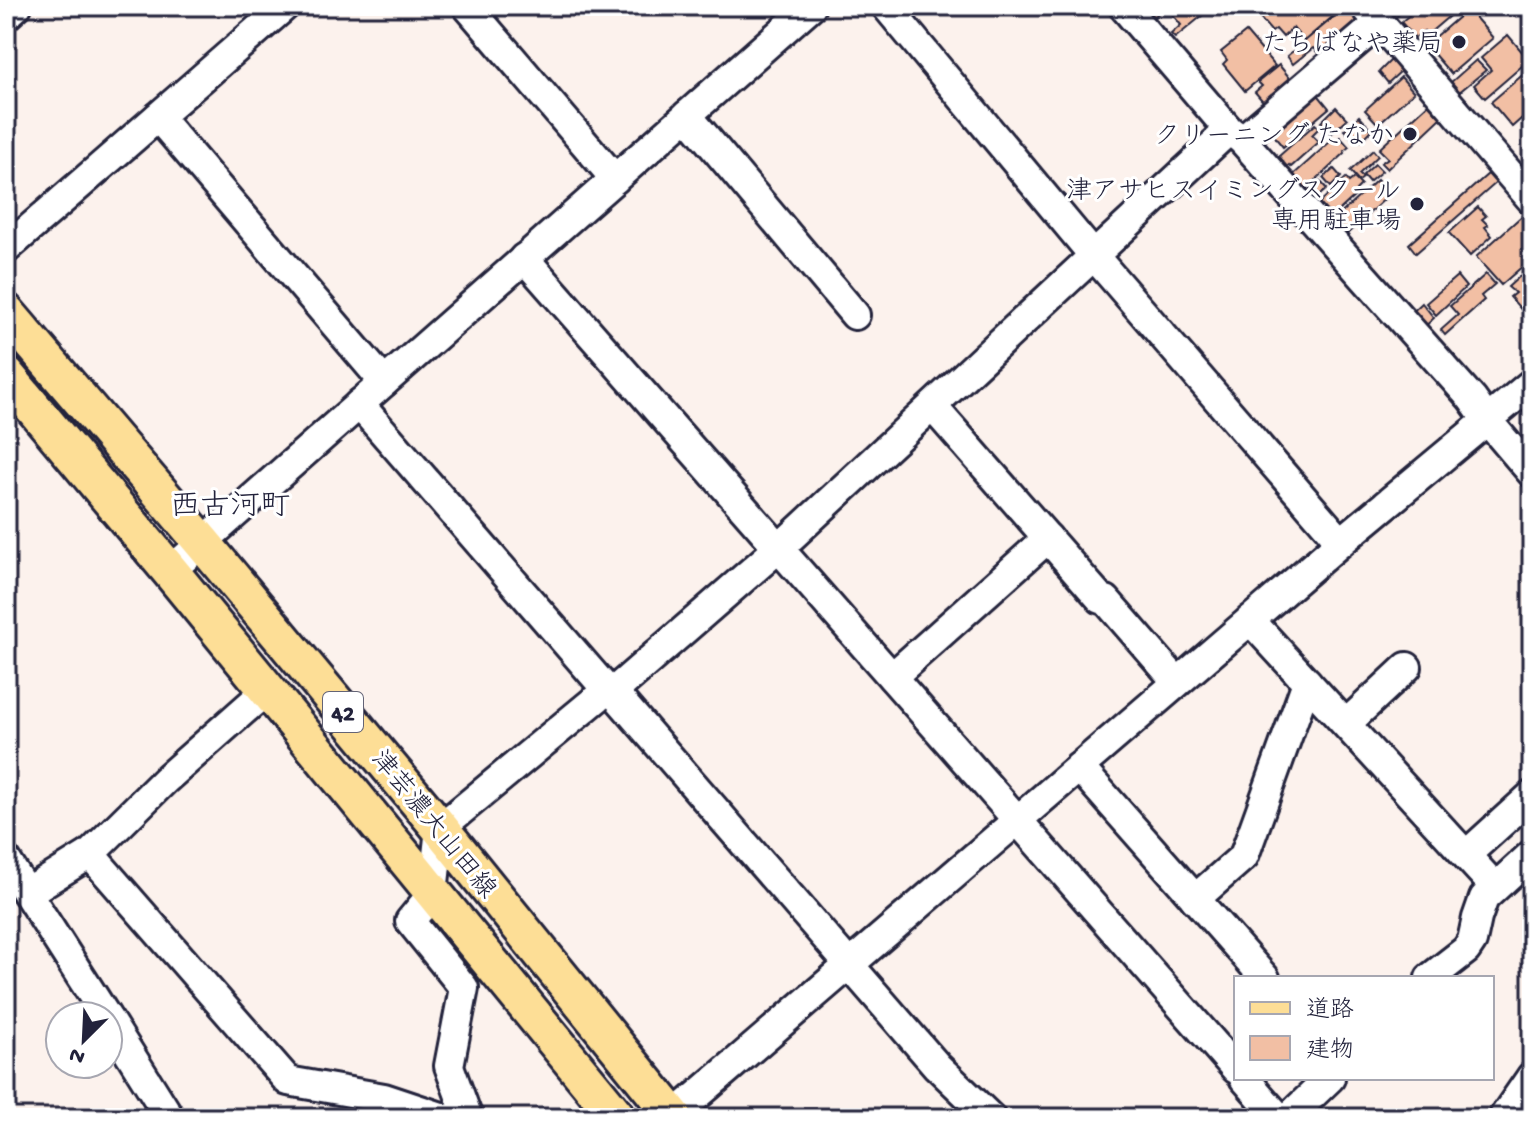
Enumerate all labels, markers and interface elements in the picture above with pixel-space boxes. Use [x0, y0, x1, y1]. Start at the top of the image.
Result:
place label: たちばなや薬局 [1262, 30, 1443, 62]
marker: たちばなや薬局 [1450, 33, 1468, 51]
place label: クリーニング たなか [1154, 121, 1394, 154]
marker: クリーニング たなか [1401, 125, 1419, 143]
place label: 津アサヒスイミングスクール 専用駐車場 [1066, 176, 1401, 239]
marker: 津アサヒスイミングスクール 専用駐車場 [1408, 195, 1426, 213]
district label: 西古河町 [170, 490, 290, 526]
road number: 42 [323, 692, 363, 732]
street label: 津芸濃大山田線 [362, 744, 502, 906]
legend [1234, 976, 1494, 1080]
text: 道路 [1306, 996, 1354, 1026]
north arrow [44, 1000, 124, 1080]
text: 建物 [1306, 1036, 1354, 1066]
text: N [66, 1040, 89, 1069]

